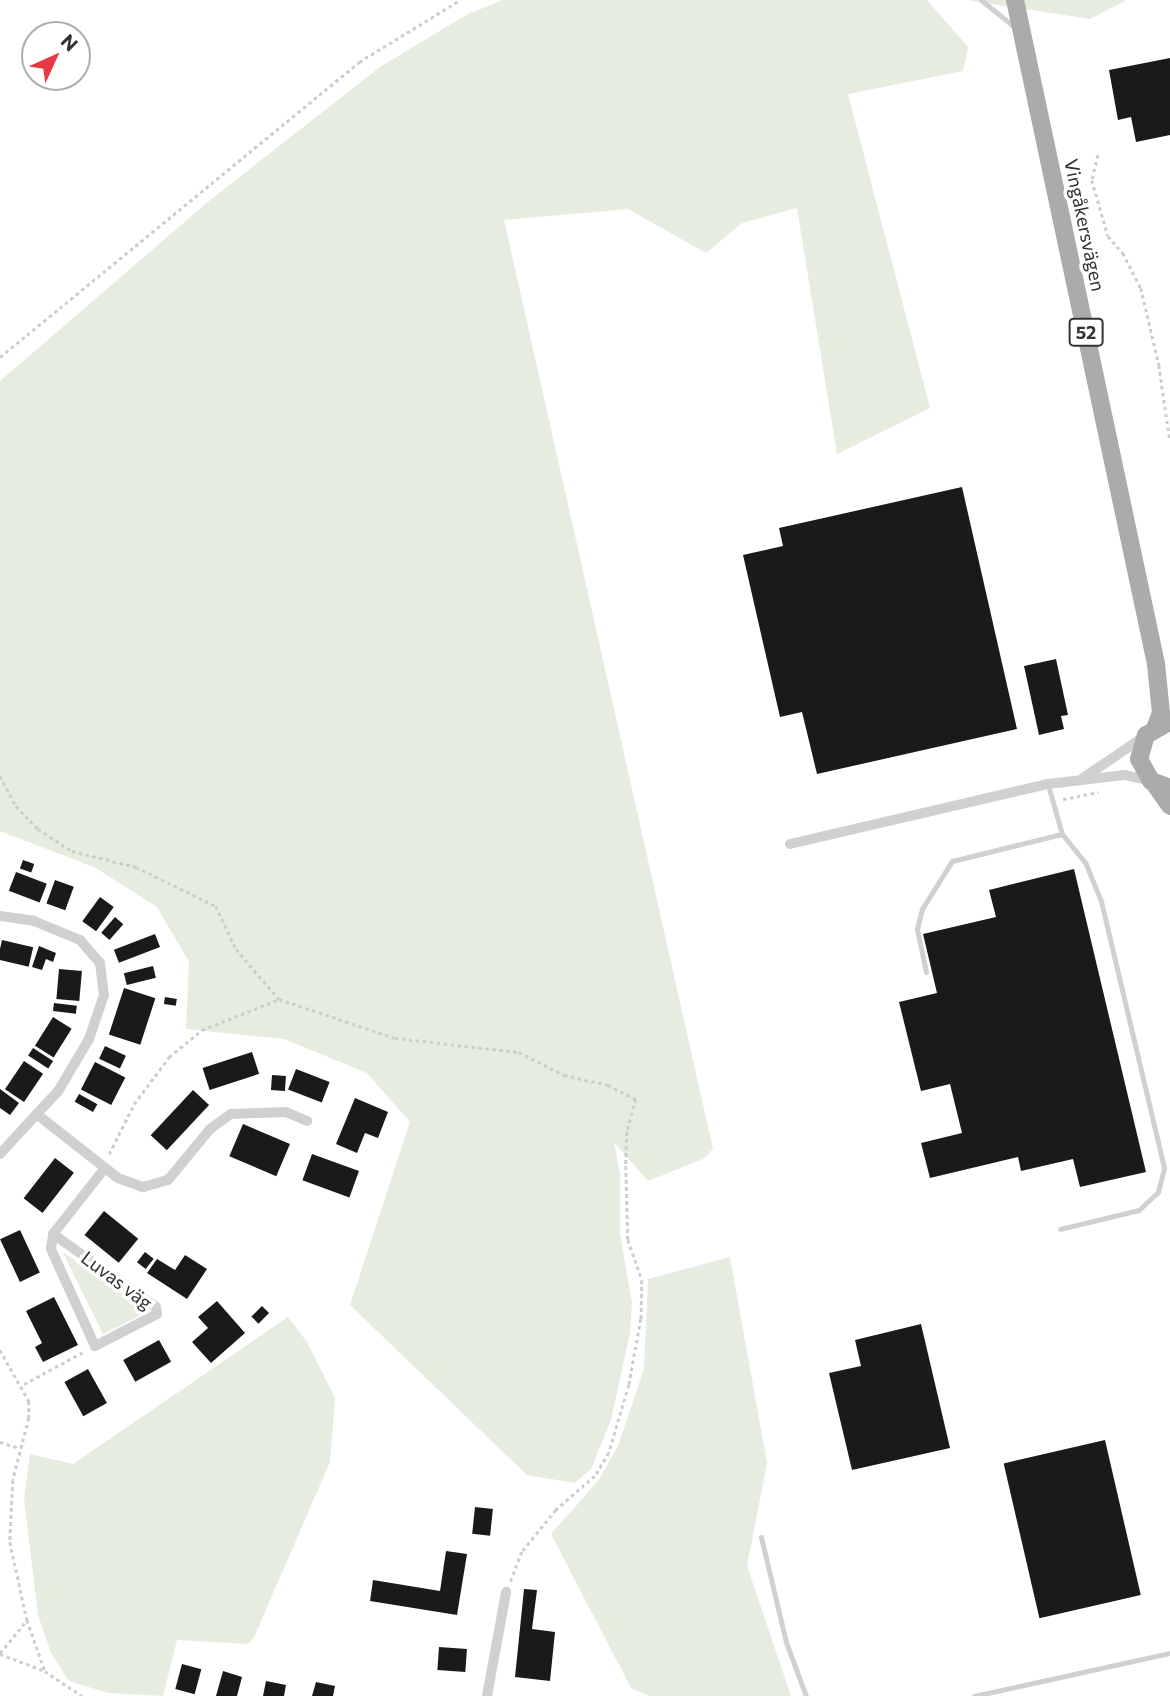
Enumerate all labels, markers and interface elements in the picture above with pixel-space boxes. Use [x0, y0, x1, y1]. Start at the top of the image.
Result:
north arrow [21, 21, 91, 91]
text: N [57, 29, 83, 55]
street label: Vingåkersvägen [1060, 157, 1110, 293]
road number: 52 [1068, 318, 1104, 346]
street label: Luvas väg [77, 1246, 157, 1314]

